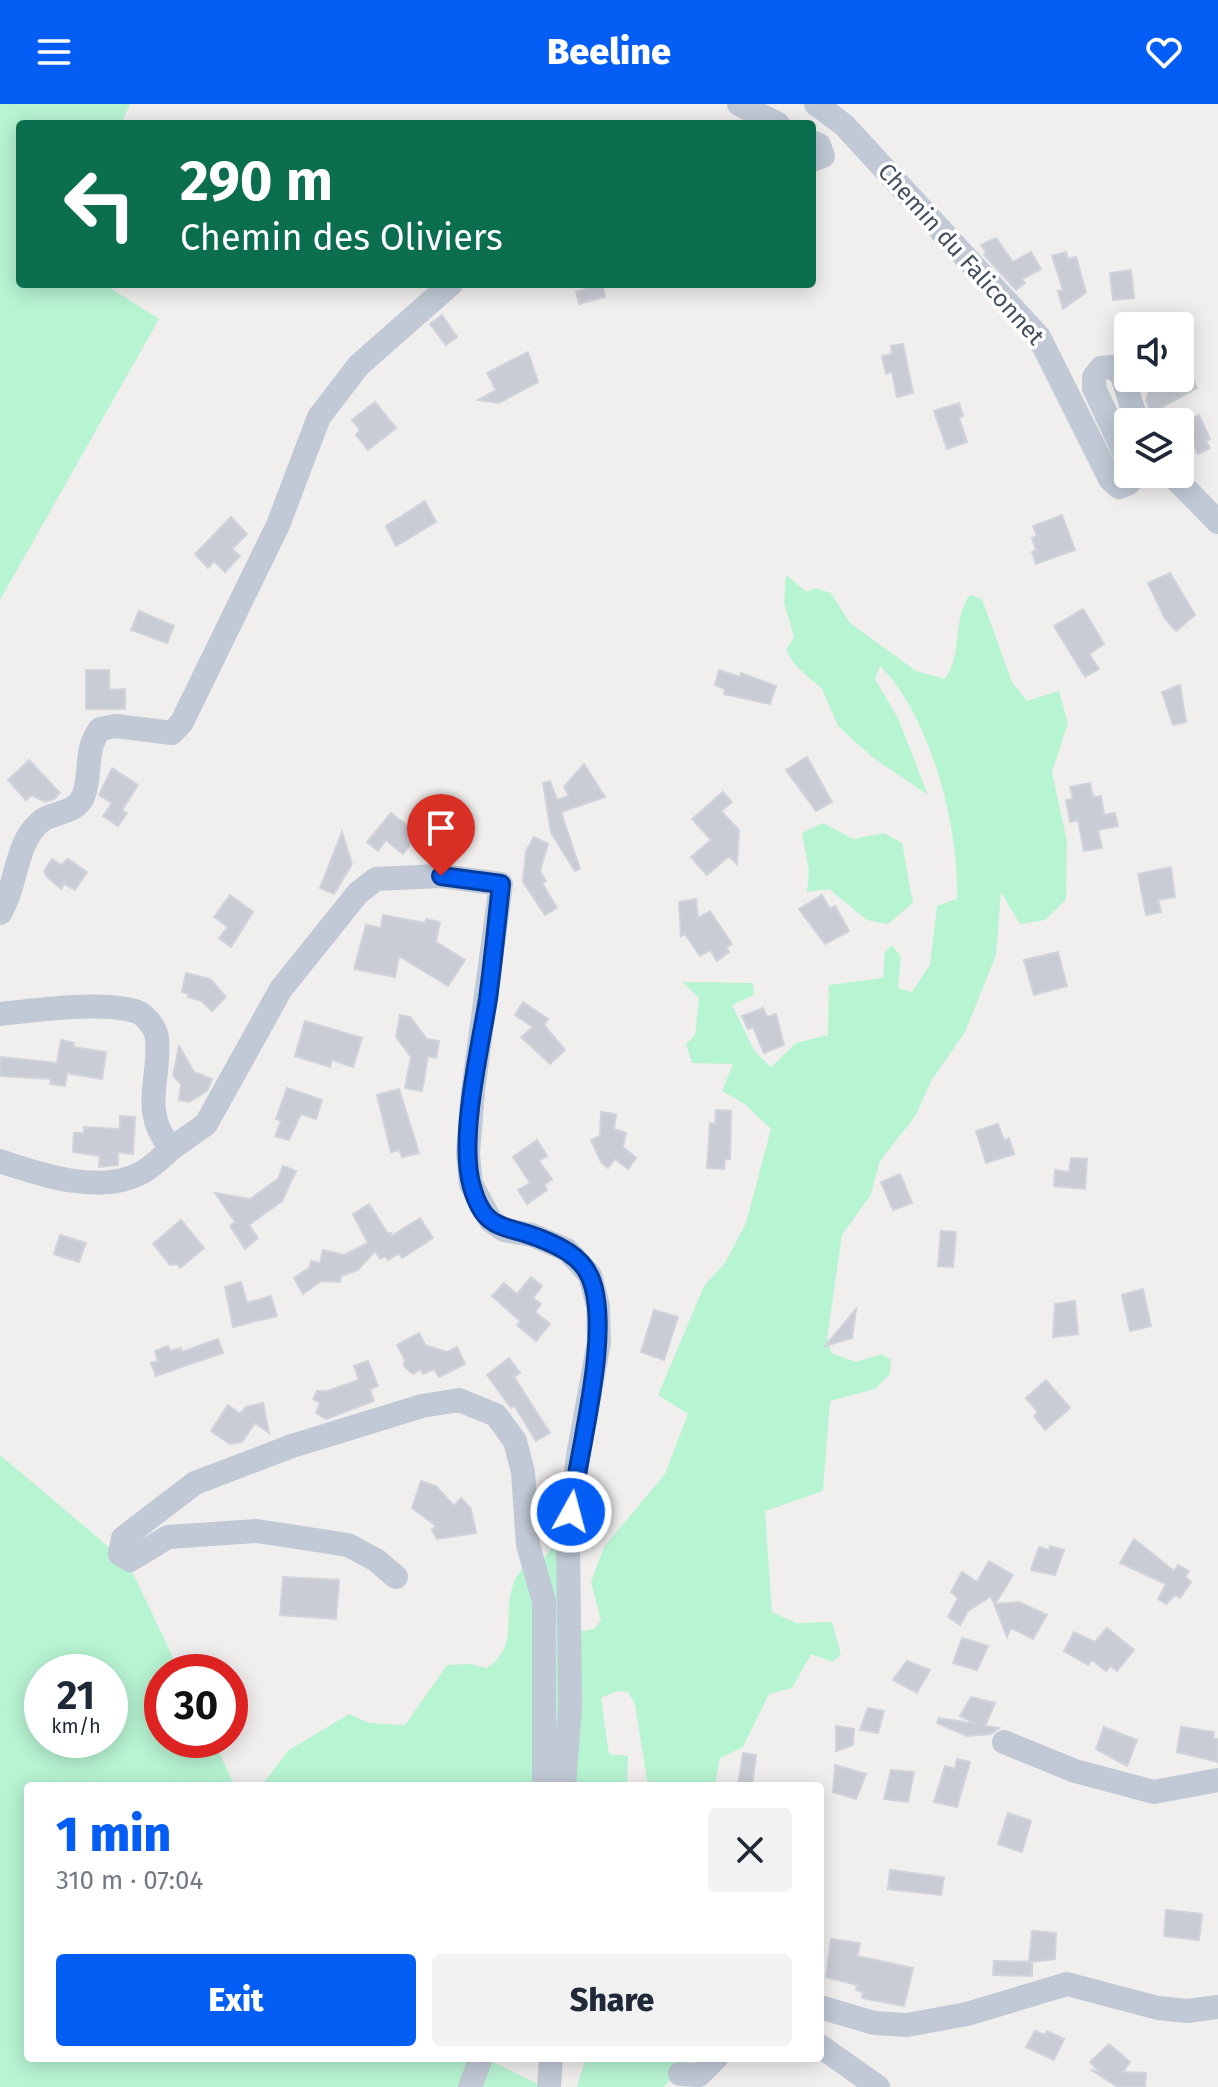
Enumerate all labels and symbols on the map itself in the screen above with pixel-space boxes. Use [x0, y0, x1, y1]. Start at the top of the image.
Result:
street label: Chemin du Faliconnet [872, 157, 1050, 351]
pin [407, 794, 475, 876]
position arrow [529, 1470, 613, 1554]
speed limit sign: 30 [144, 1654, 248, 1758]

